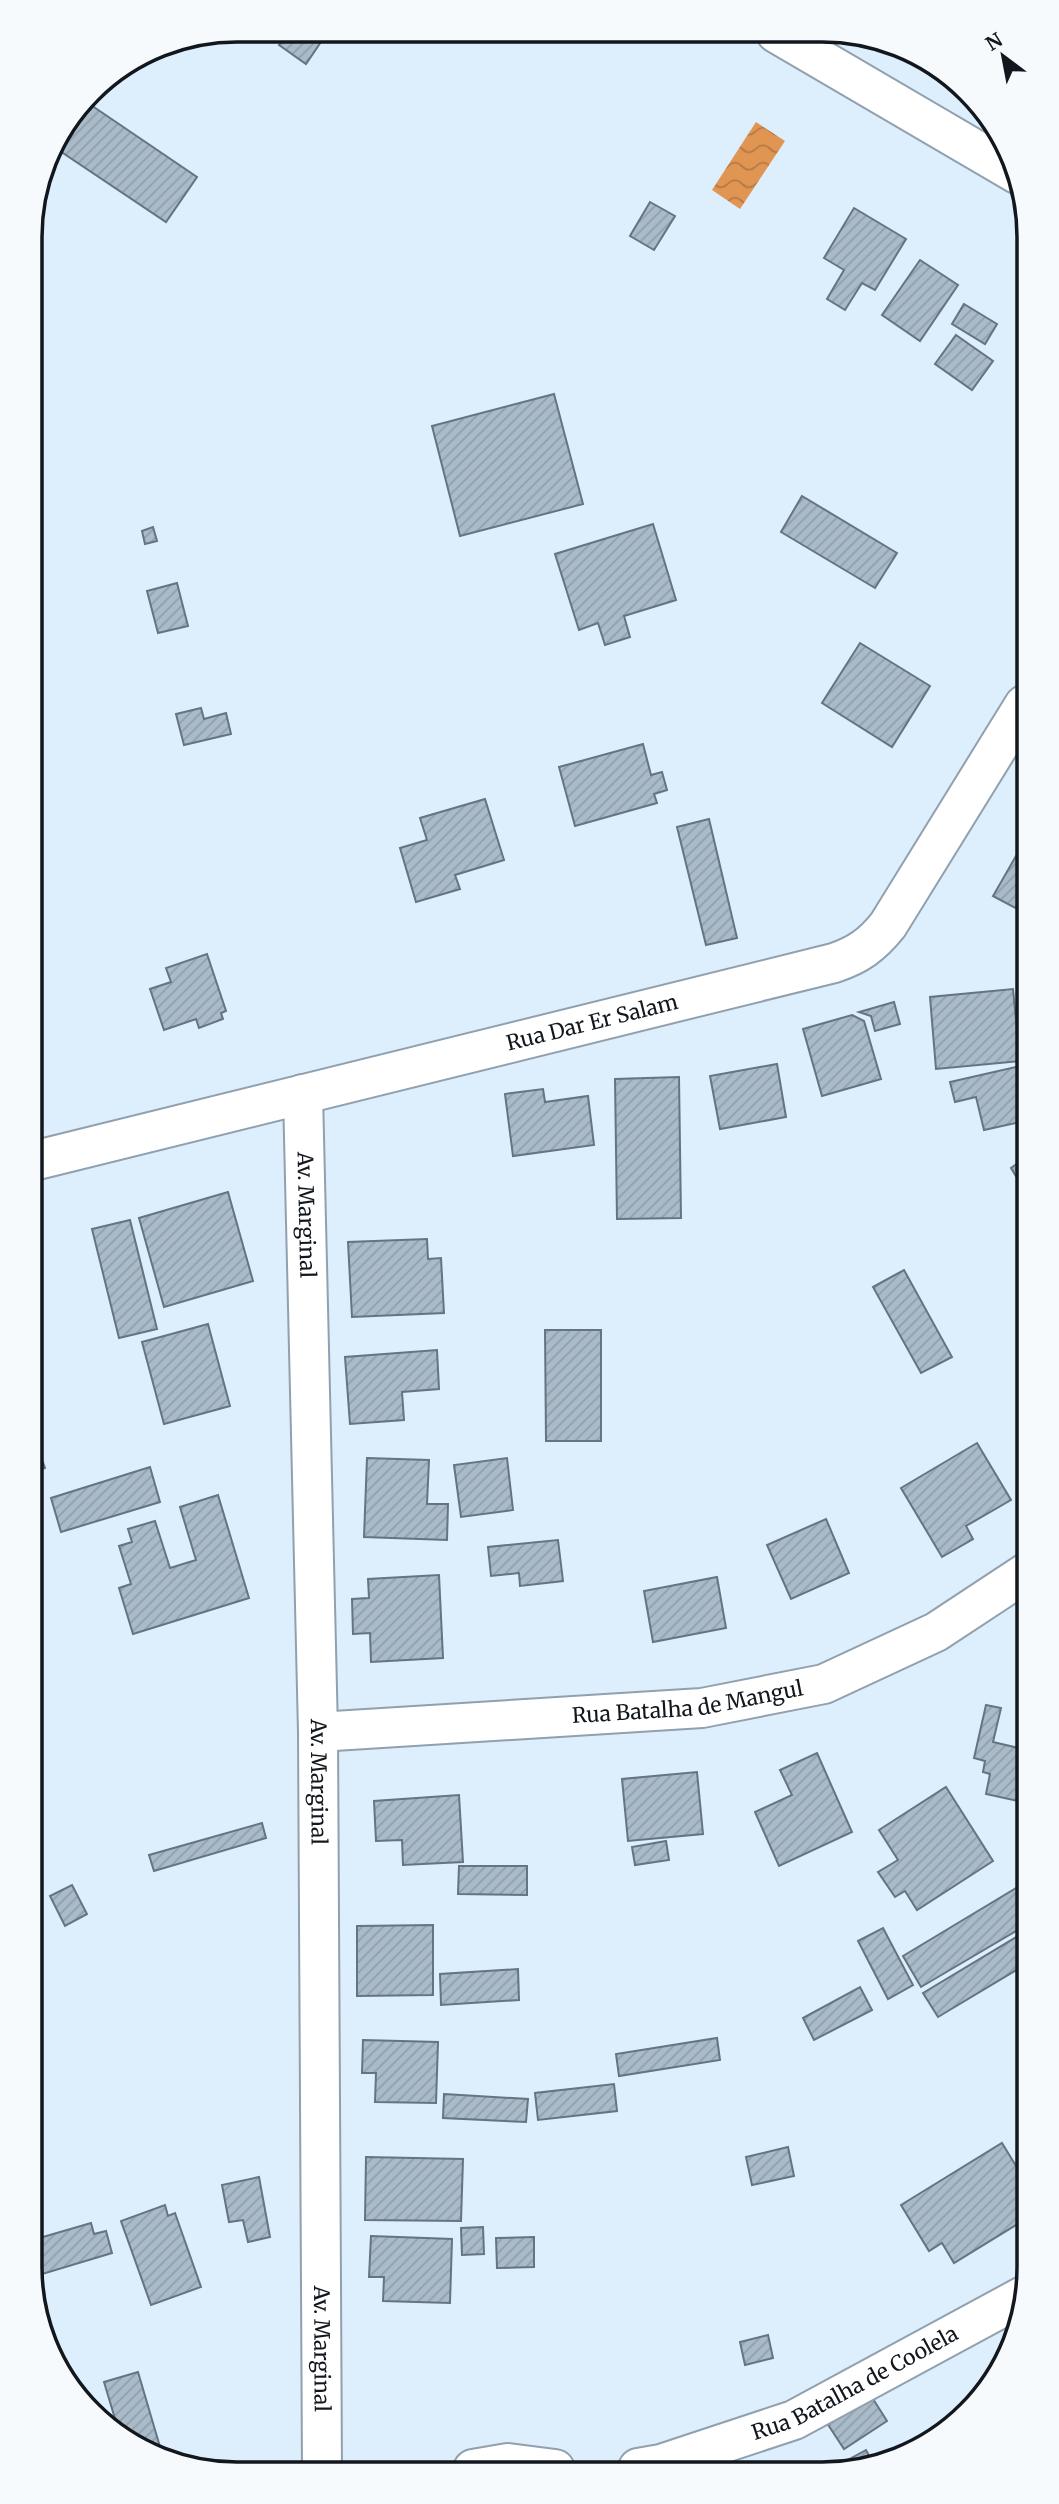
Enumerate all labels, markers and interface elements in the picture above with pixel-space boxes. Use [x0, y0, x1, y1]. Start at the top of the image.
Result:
north arrow [968, 21, 1038, 91]
text: N [981, 27, 1007, 56]
street label: Rua Dar Er Salam [503, 988, 681, 1057]
street label: Av. Marginal [291, 1151, 321, 1279]
street label: Rua Batalha de Mangul [571, 1674, 806, 1729]
street label: Av. Marginal [305, 1717, 333, 1845]
street label: Av. Marginal [308, 2285, 336, 2412]
street label: Rua Batalha de Coolela [748, 2320, 963, 2446]

